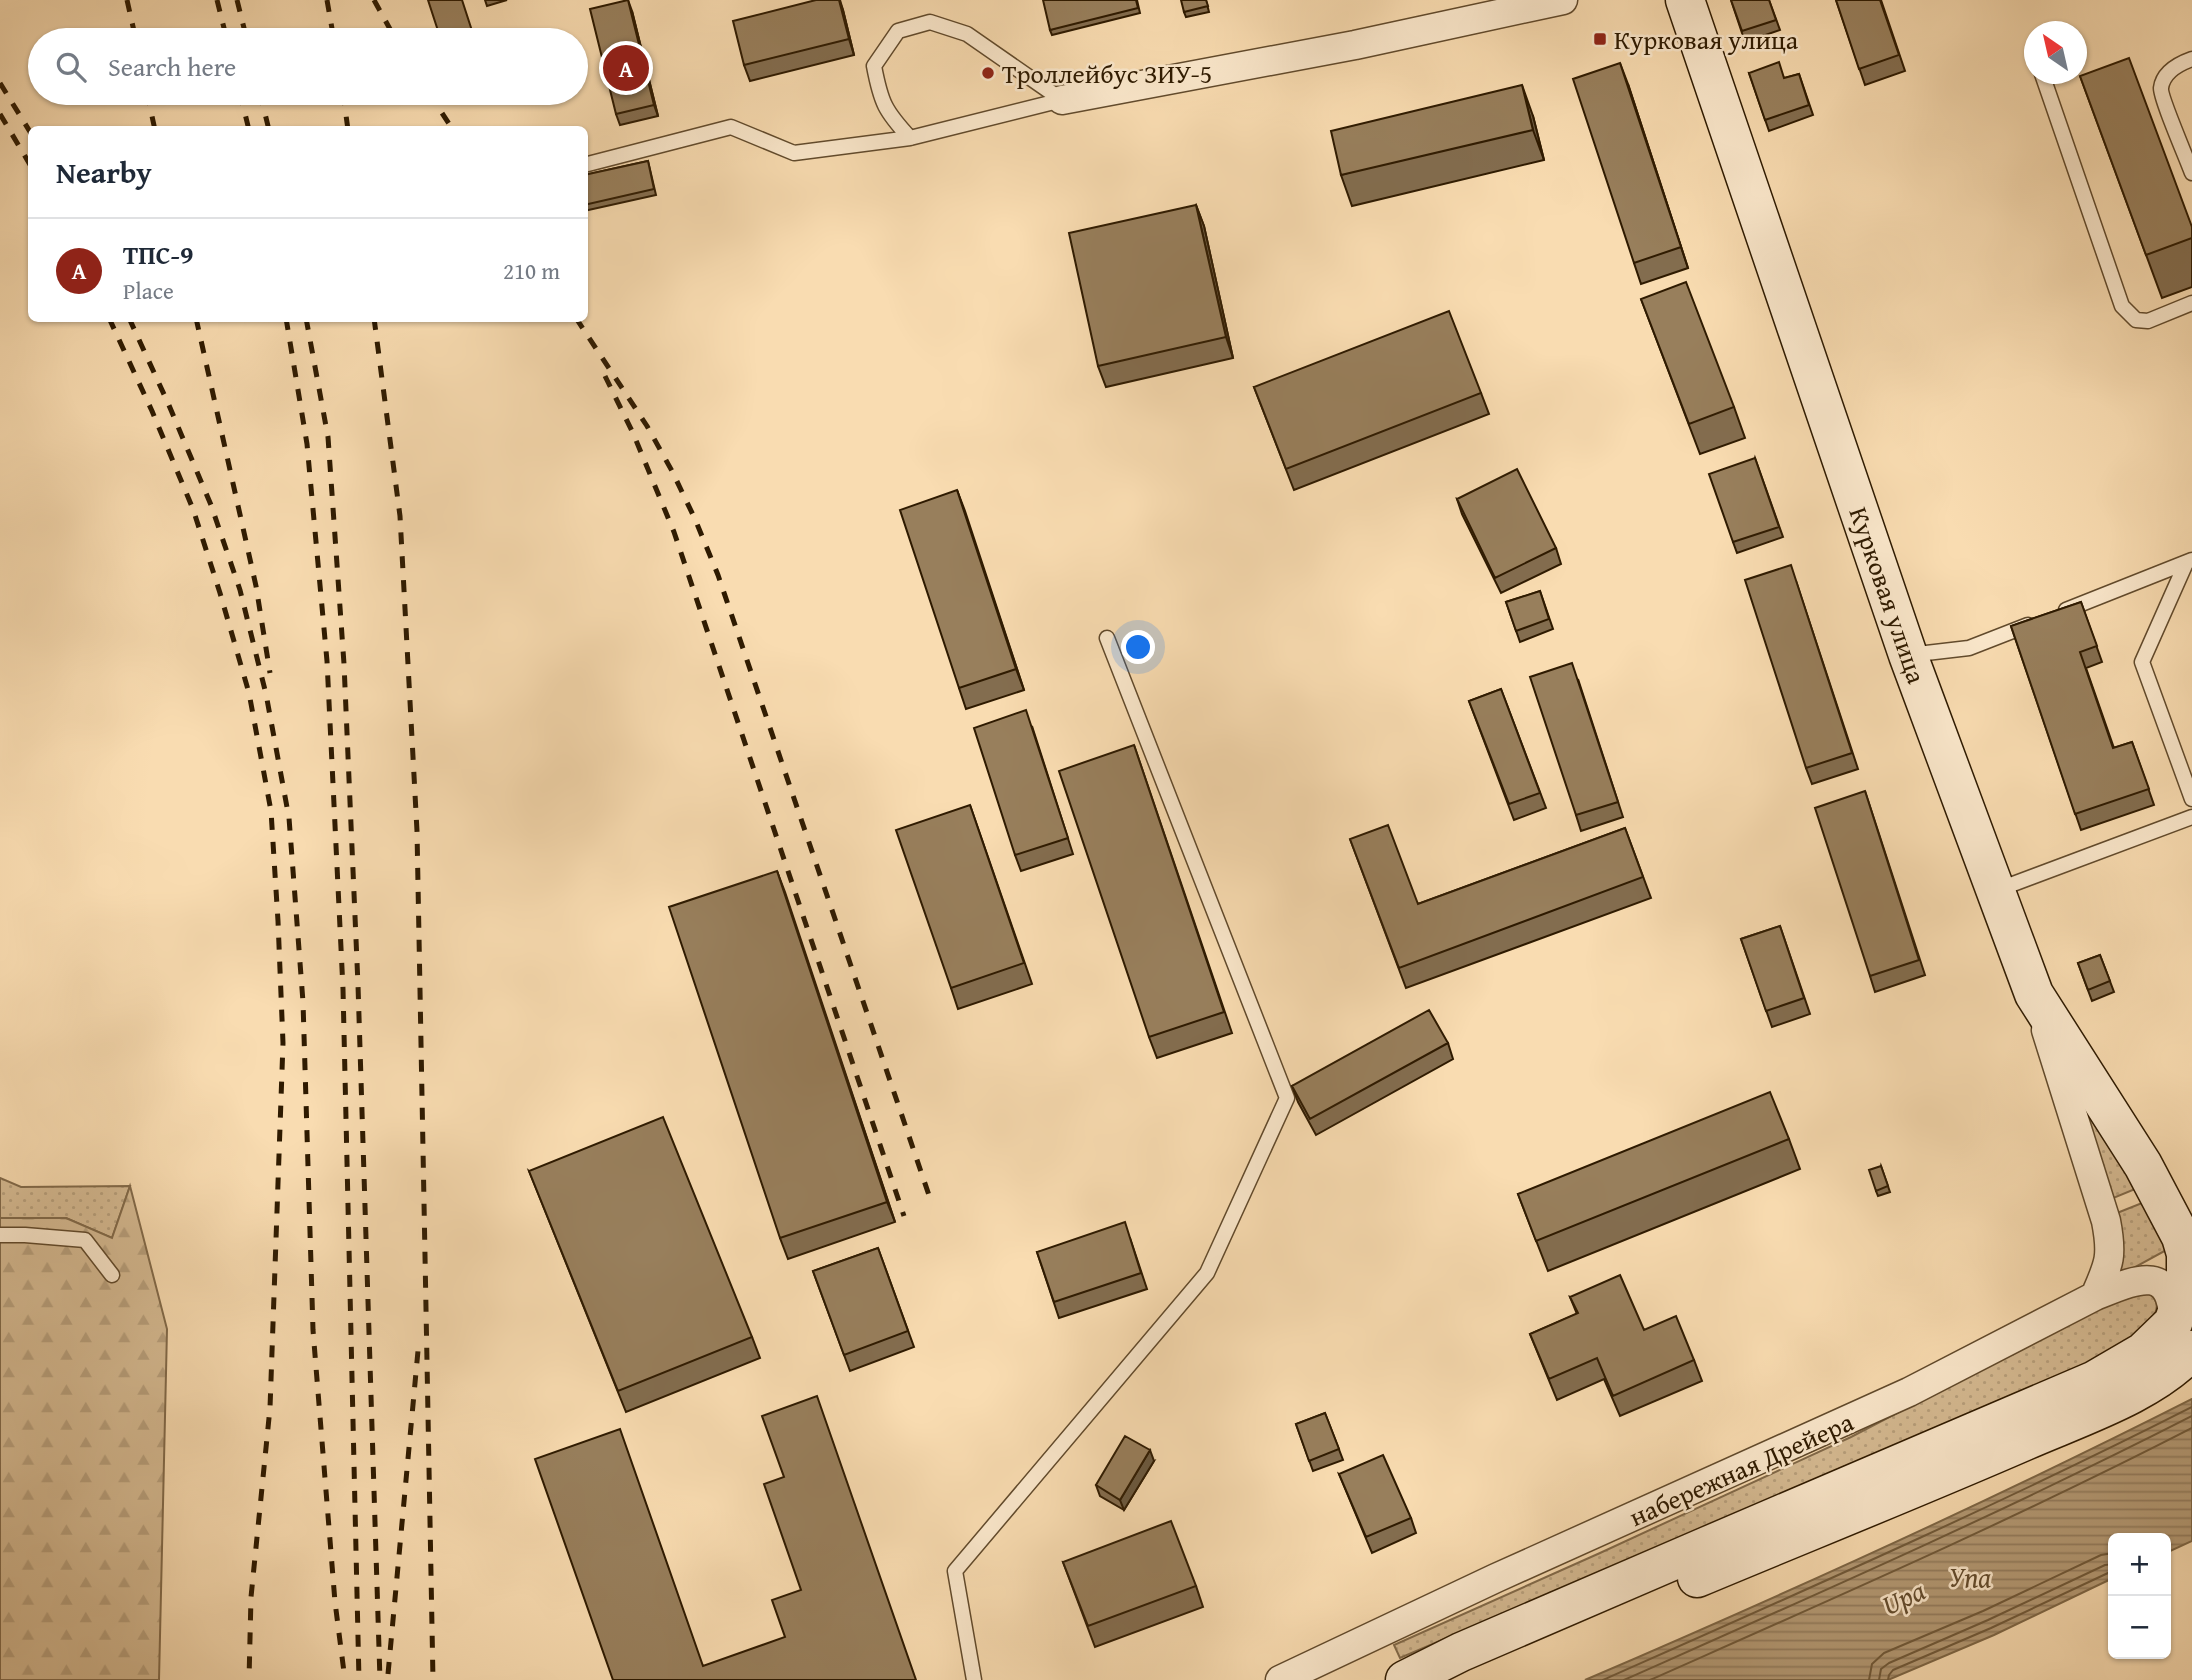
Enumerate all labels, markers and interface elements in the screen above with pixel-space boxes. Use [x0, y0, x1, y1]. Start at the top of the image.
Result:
place label: Курковая улица [1614, 20, 1799, 59]
north arrow [2024, 21, 2087, 84]
search box [28, 28, 588, 105]
marker: Курковая улица [1592, 31, 1608, 47]
pin: A [603, 42, 649, 94]
text: Search here [108, 47, 236, 86]
icon: search [52, 48, 90, 86]
place label: Троллейбус ЗИУ-5 [1002, 54, 1212, 93]
marker: Троллейбус ЗИУ-5 [980, 65, 996, 81]
text: Nearby [56, 150, 152, 194]
text: ТПС-9 [123, 235, 193, 274]
text: A [72, 254, 86, 287]
text: 210 m [503, 254, 560, 287]
text: Place [123, 274, 174, 307]
street label: Курковая улица [1840, 502, 1937, 689]
your location [1121, 630, 1155, 664]
street label: набережная Дрейера [1623, 1402, 1860, 1536]
map controls [2108, 1533, 2171, 1659]
button: + [2108, 1533, 2171, 1596]
water label: Упа [1949, 1556, 1991, 1597]
water label: Upa [1875, 1569, 1931, 1625]
button: − [2108, 1596, 2171, 1659]

